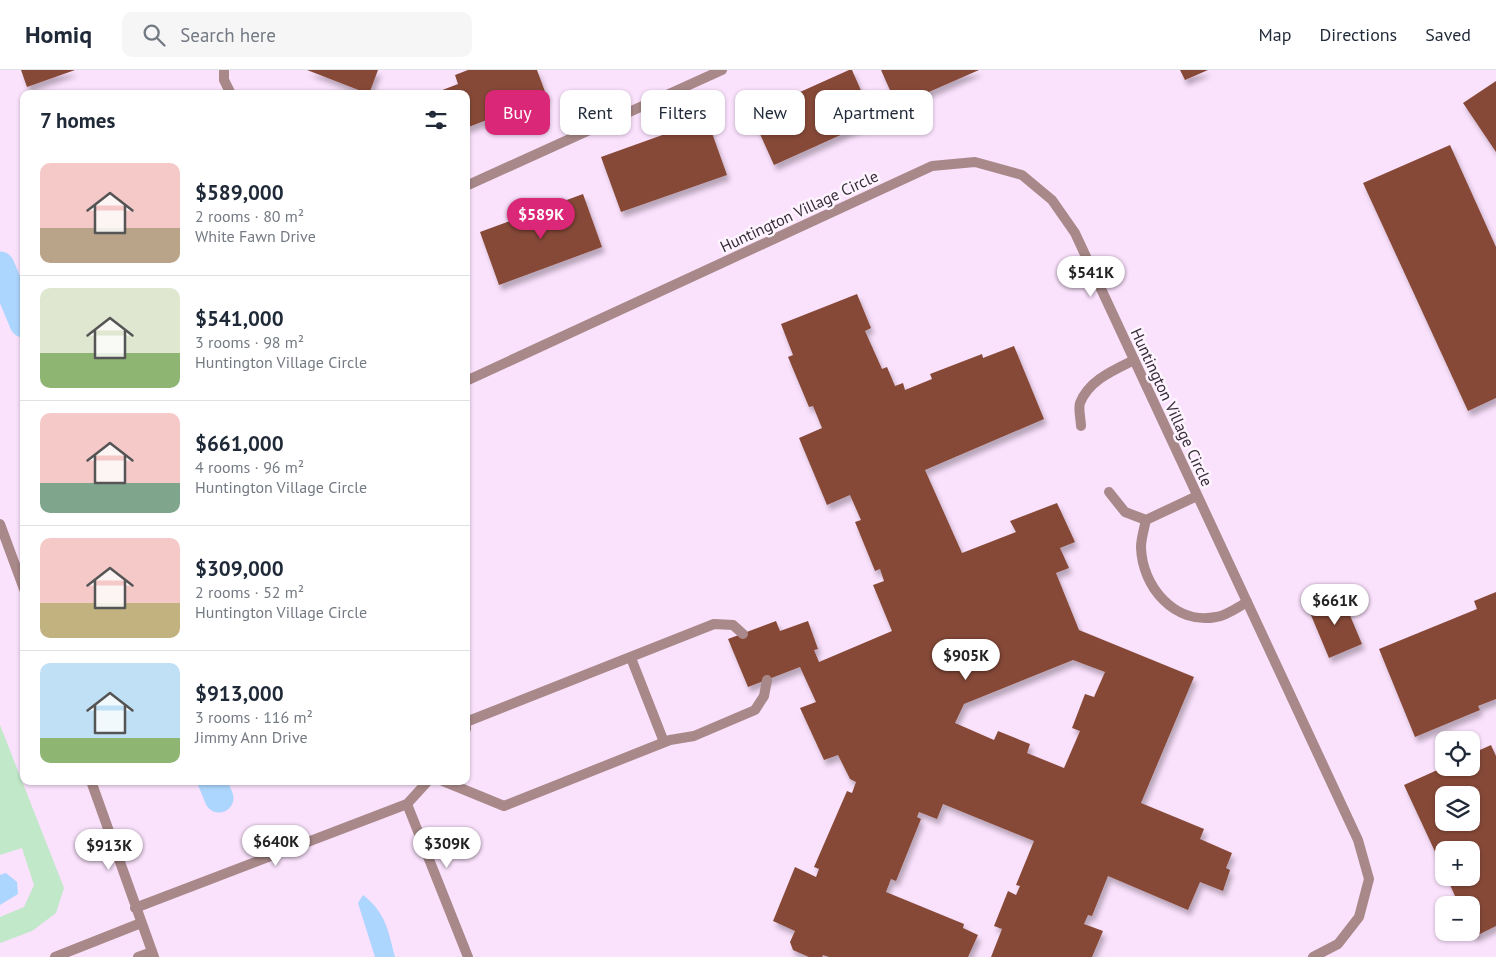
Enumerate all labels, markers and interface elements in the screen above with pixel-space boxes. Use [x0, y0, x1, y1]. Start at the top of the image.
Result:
search box [122, 12, 472, 57]
text: Homiq [25, 19, 92, 50]
icon: search [140, 21, 168, 49]
text: Search here [180, 23, 276, 47]
text: Map [1259, 23, 1291, 46]
text: Directions [1319, 23, 1397, 46]
text: Saved [1425, 23, 1471, 46]
chip: Buy [485, 90, 550, 135]
chip: Rent [560, 90, 631, 135]
chip: Filters [641, 90, 725, 135]
chip: New [735, 90, 805, 135]
chip: Apartment [815, 90, 933, 135]
icon: filters [422, 106, 450, 134]
text: 7 homes [40, 107, 115, 134]
street label: Huntington Village Circle [717, 166, 881, 256]
text: $589,000 [195, 179, 284, 206]
icon: home [80, 183, 140, 243]
pin: $589K [506, 198, 576, 240]
text: $589K [518, 204, 564, 224]
text: 2 rooms · 80 m² [195, 206, 304, 226]
text: White Fawn Drive [195, 226, 316, 246]
pin: $541K [1056, 256, 1126, 298]
text: $541K [1068, 262, 1114, 282]
text: $541,000 [195, 305, 284, 332]
icon: home [80, 308, 140, 368]
street label: Huntington Village Circle [1127, 325, 1217, 489]
text: 3 rooms · 98 m² [195, 332, 304, 352]
text: Huntington Village Circle [195, 352, 367, 372]
text: $661,000 [195, 430, 284, 457]
icon: home [80, 433, 140, 493]
text: 4 rooms · 96 m² [195, 457, 304, 477]
text: Huntington Village Circle [195, 477, 367, 497]
text: $309,000 [195, 555, 284, 582]
icon: home [80, 558, 140, 618]
text: 2 rooms · 52 m² [195, 582, 304, 602]
pin: $661K [1300, 584, 1370, 626]
text: $661K [1312, 590, 1358, 610]
text: Huntington Village Circle [195, 602, 367, 622]
pin: $905K [931, 638, 1001, 681]
text: $905K [943, 645, 989, 665]
text: $913,000 [195, 680, 284, 707]
icon: home [80, 683, 140, 743]
text: 3 rooms · 116 m² [195, 707, 313, 727]
text: Jimmy Ann Drive [195, 727, 308, 747]
map controls [1435, 731, 1480, 941]
button: locate [1435, 731, 1480, 776]
button: layers [1435, 786, 1480, 831]
pin: $640K [241, 824, 311, 867]
pin: $309K [412, 826, 482, 869]
pin: $913K [74, 828, 144, 871]
text: $640K [253, 831, 299, 851]
text: $309K [424, 833, 470, 853]
text: $913K [86, 835, 132, 855]
button: + [1435, 841, 1480, 886]
button: − [1435, 896, 1480, 941]

